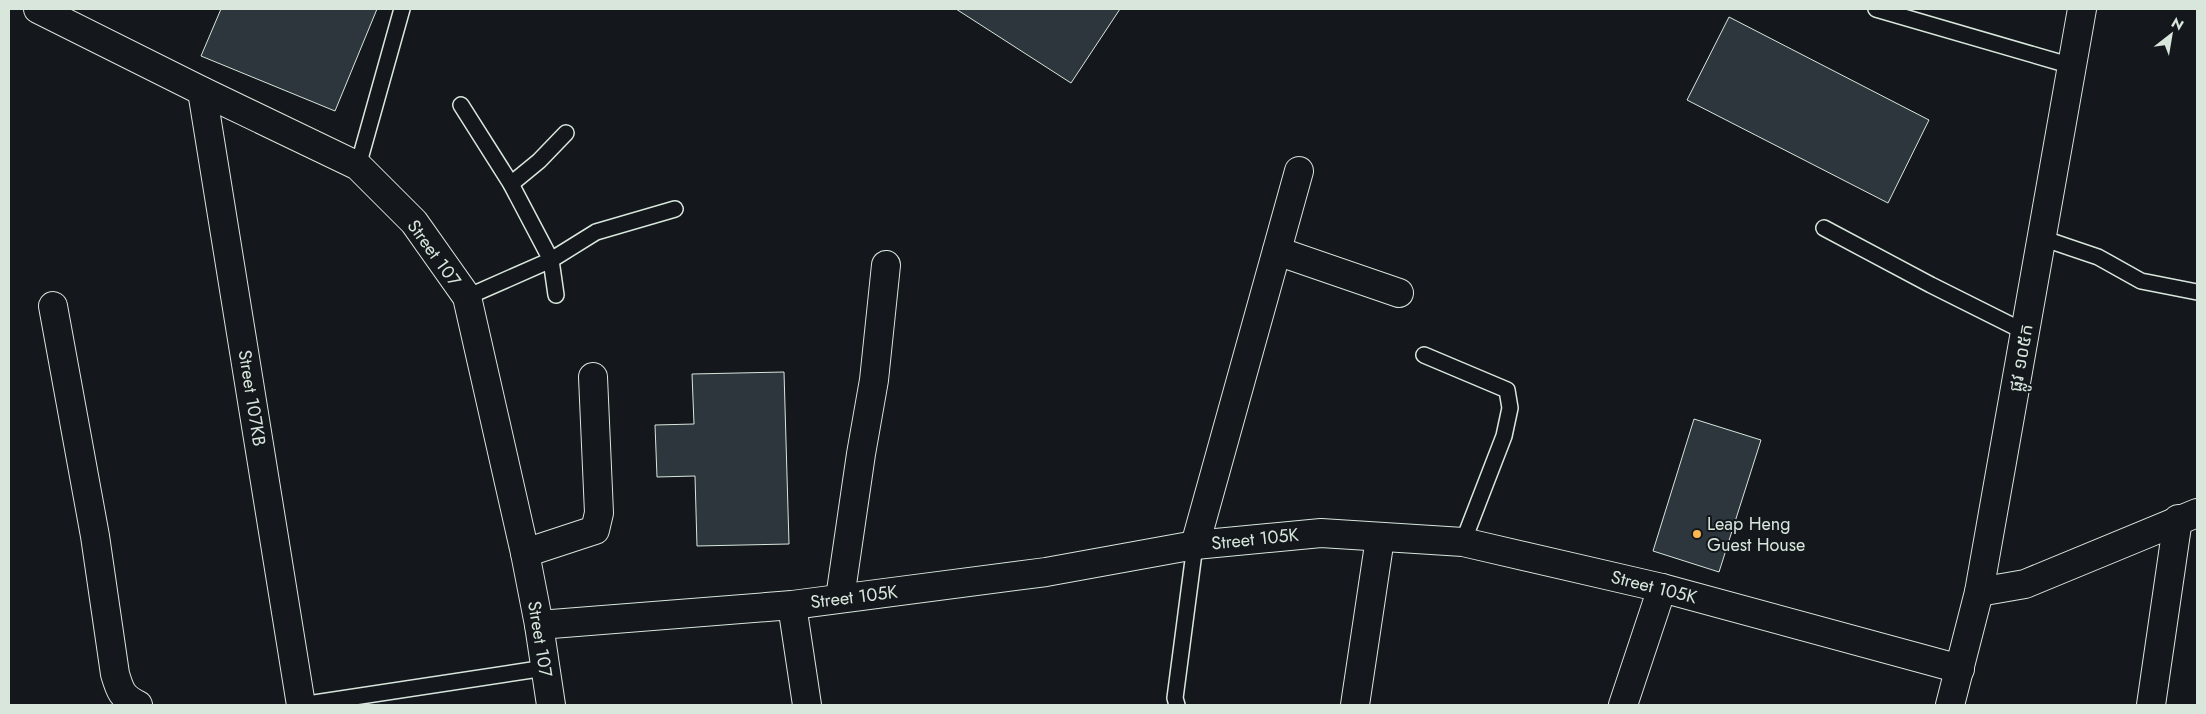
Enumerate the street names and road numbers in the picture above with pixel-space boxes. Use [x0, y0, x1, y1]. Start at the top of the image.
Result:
street label: Street 107 [401, 214, 467, 292]
street label: ផ្លូវ ១០៥ក [2002, 322, 2043, 395]
street label: Street 107KB [232, 348, 272, 448]
street label: Street 105K [1210, 521, 1301, 557]
street label: Street 105K [1608, 564, 1700, 610]
street label: Street 105K [809, 579, 900, 615]
street label: Street 107 [521, 599, 559, 679]

